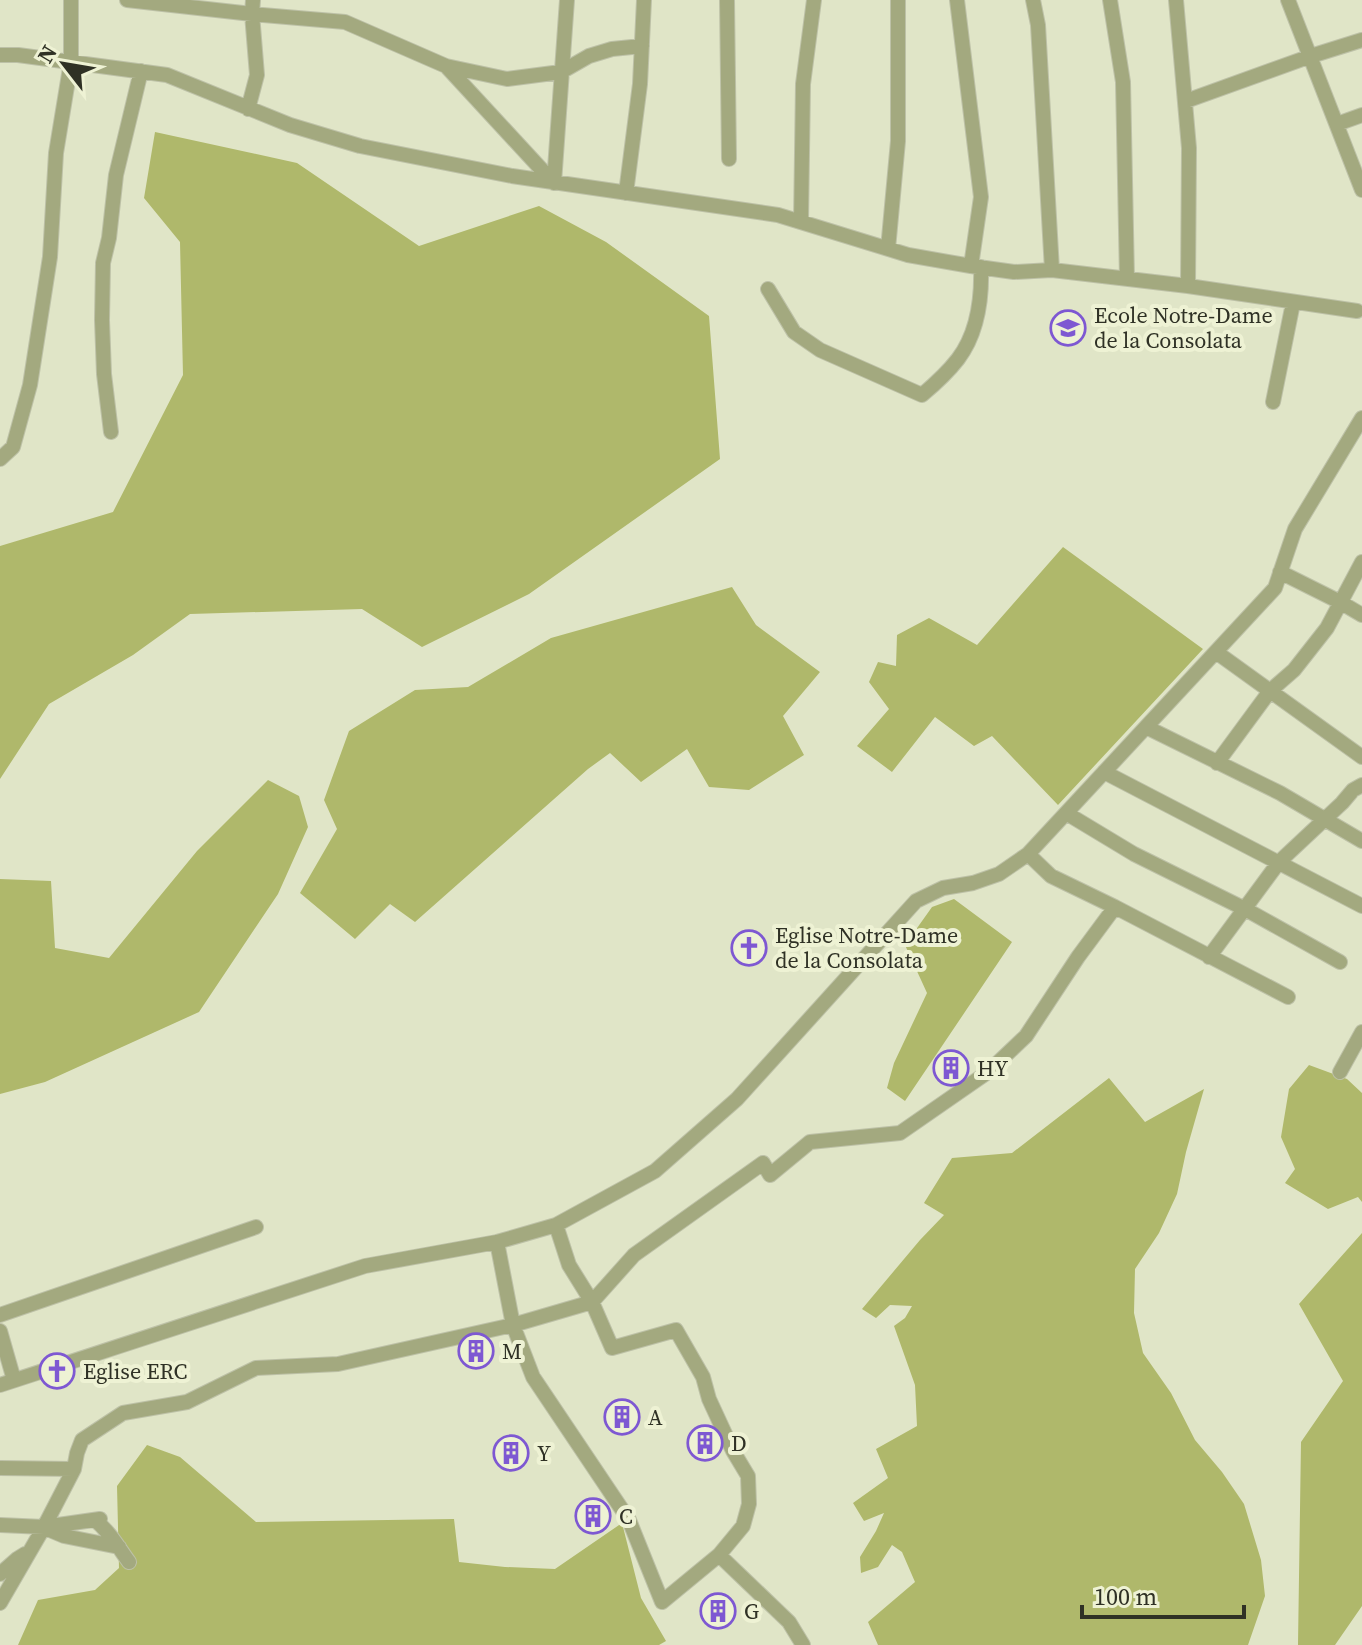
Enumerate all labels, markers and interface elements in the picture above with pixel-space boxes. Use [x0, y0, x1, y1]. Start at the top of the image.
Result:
north arrow [24, 24, 104, 104]
text: N [30, 39, 64, 68]
place label: Ecole Notre-Dame de la Consolata [1094, 300, 1273, 355]
school or university icon: Ecole Notre-Dame de la Consolata [1049, 309, 1087, 347]
place label: Eglise Notre-Dame de la Consolata [775, 920, 958, 975]
church icon: Eglise Notre-Dame de la Consolata [730, 929, 768, 967]
building icon: HY [932, 1049, 970, 1087]
place label: HY [977, 1053, 1008, 1083]
building icon: M [457, 1332, 495, 1370]
place label: M [502, 1336, 522, 1366]
church icon: Eglise ERC [38, 1352, 76, 1390]
place label: Eglise ERC [83, 1356, 187, 1386]
building icon: A [603, 1398, 641, 1436]
place label: A [648, 1402, 663, 1432]
building icon: D [686, 1424, 724, 1462]
place label: D [731, 1428, 747, 1458]
building icon: Y [492, 1434, 530, 1472]
place label: Y [537, 1438, 551, 1468]
building icon: C [574, 1497, 612, 1535]
place label: C [619, 1501, 633, 1531]
scale bar [1082, 1569, 1244, 1619]
text: 100 m [1094, 1580, 1157, 1613]
building icon: G [699, 1592, 737, 1630]
place label: G [744, 1596, 759, 1626]

